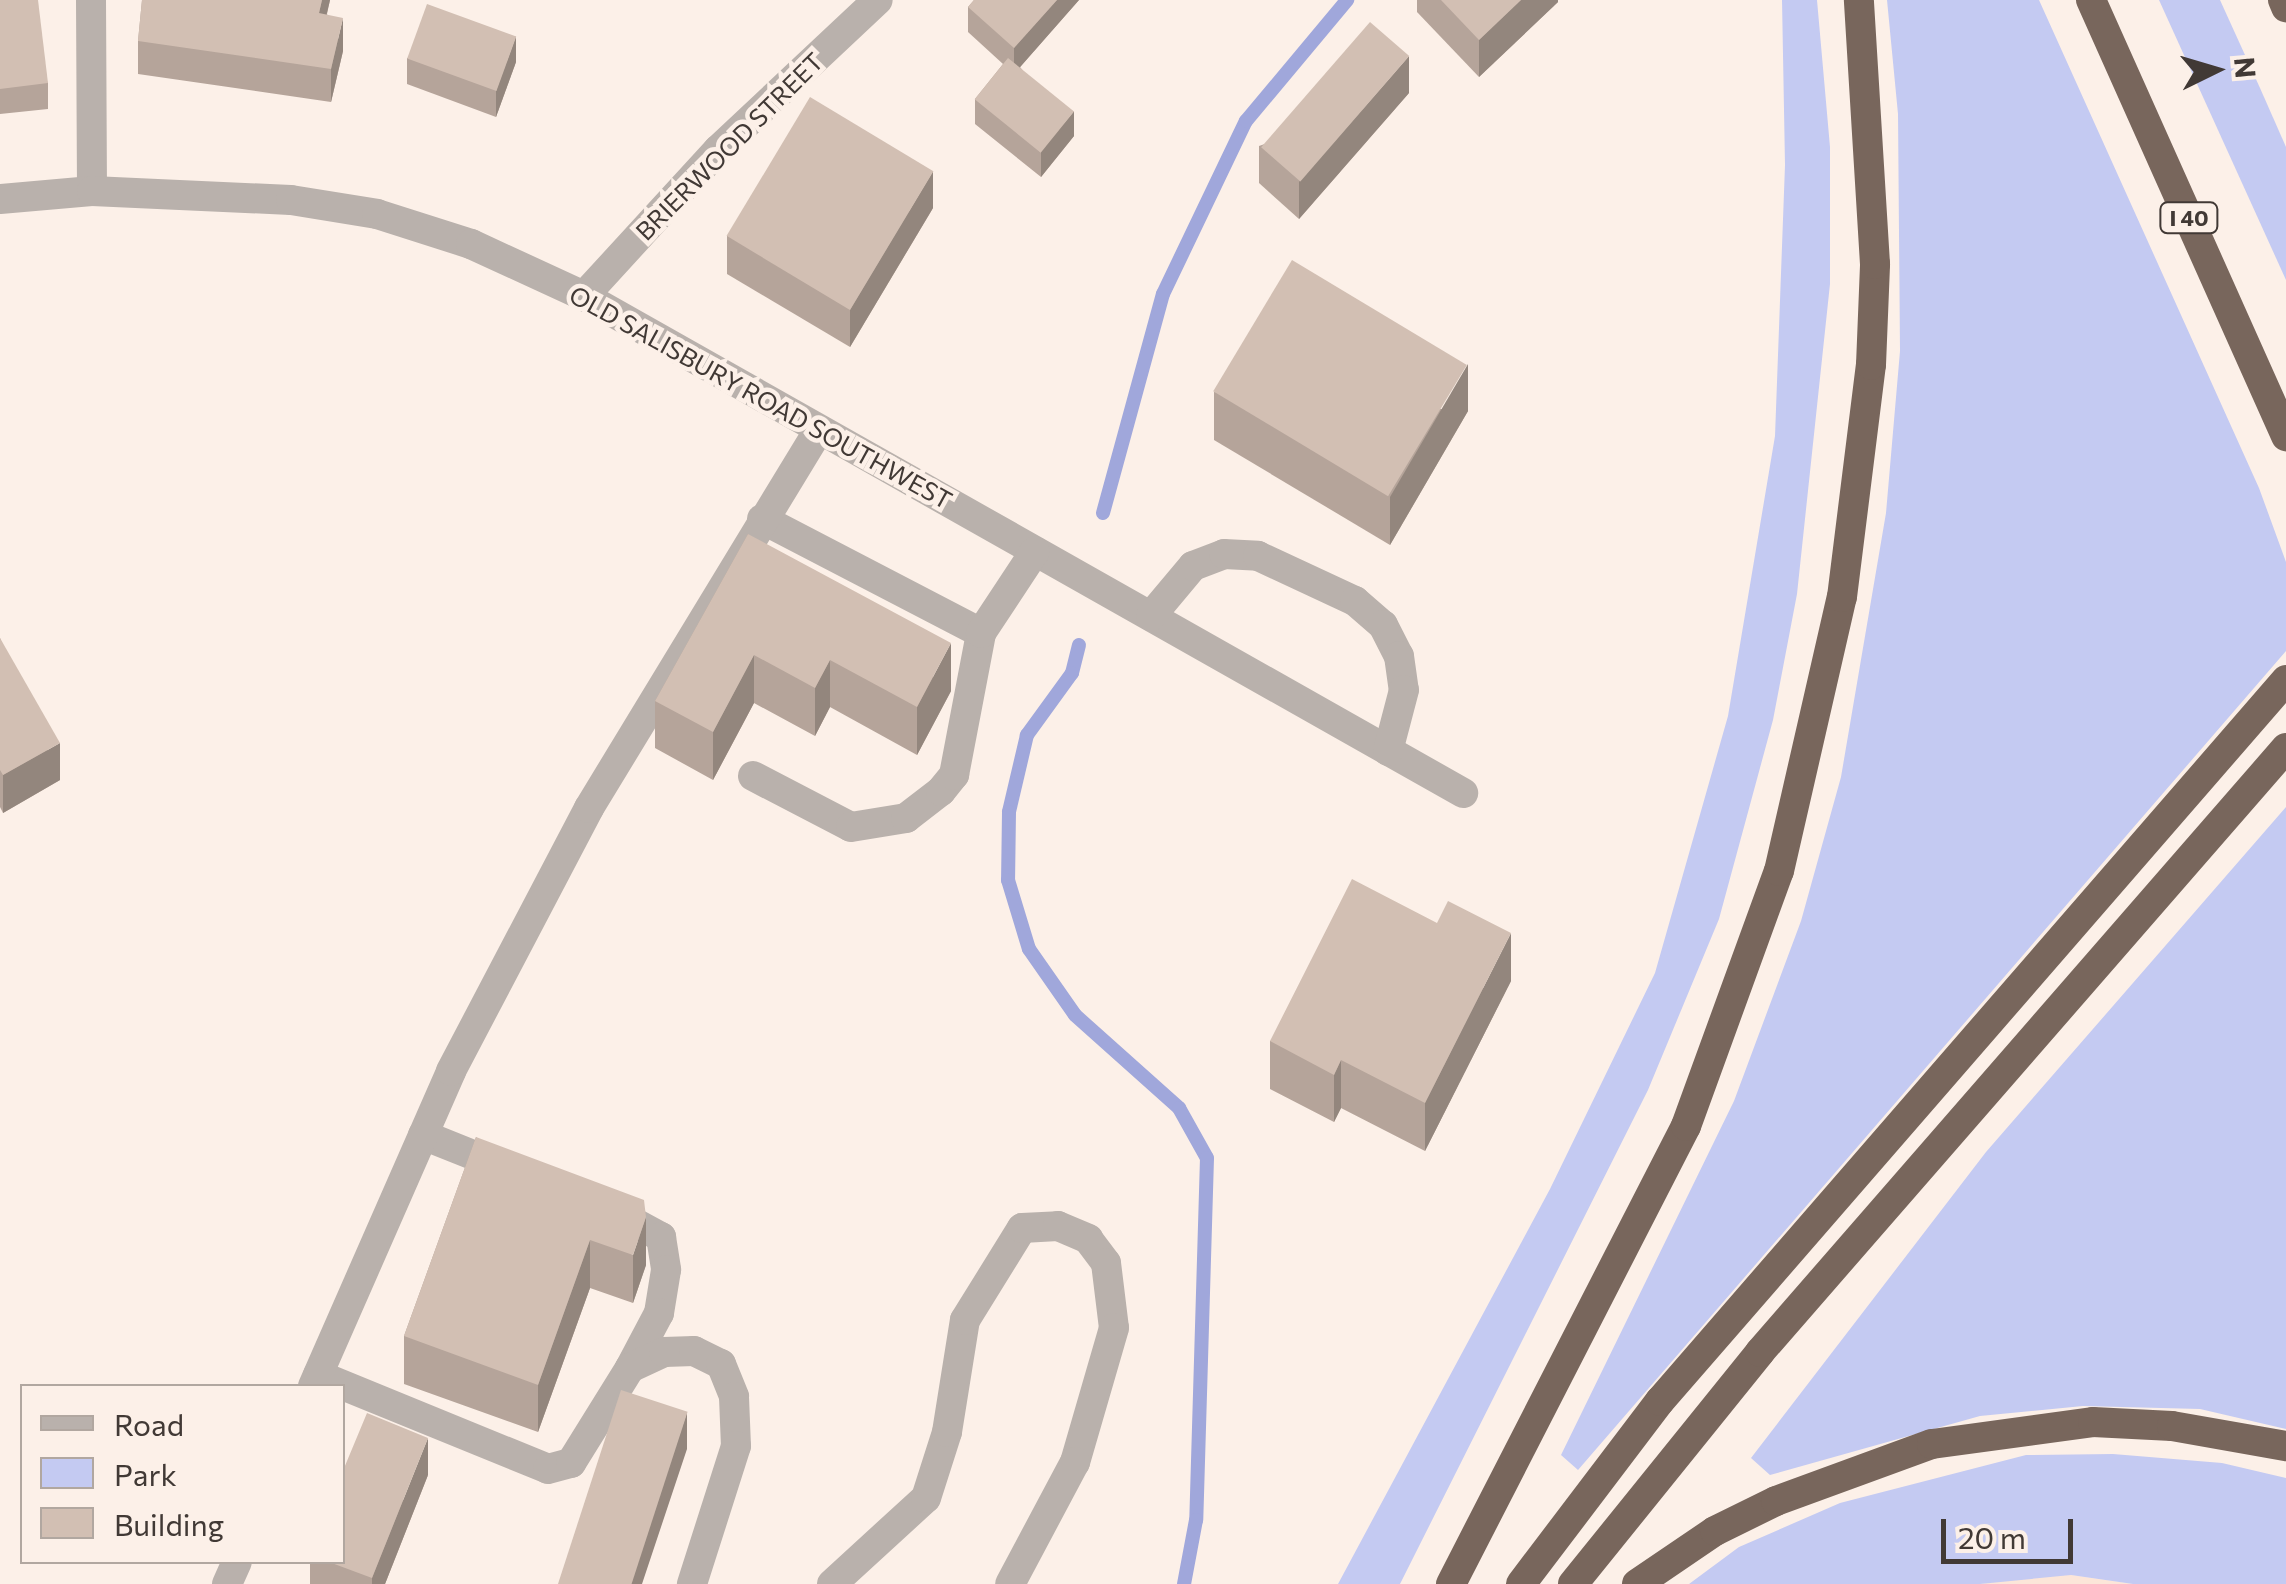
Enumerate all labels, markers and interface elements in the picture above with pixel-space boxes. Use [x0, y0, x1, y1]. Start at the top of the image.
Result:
north arrow [2166, 20, 2266, 120]
street label: BRIERWOOD STREET [629, 46, 829, 246]
text: N [2228, 55, 2264, 79]
road number: I 40 [2159, 201, 2219, 235]
street label: OLD SALISBURY ROAD SOUTHWEST [565, 279, 957, 515]
legend [20, 1384, 345, 1564]
text: Road [114, 1405, 184, 1442]
text: Park [114, 1455, 177, 1492]
scale bar [1946, 1499, 2078, 1561]
text: Building [114, 1505, 224, 1542]
text: 20 m [1958, 1518, 2026, 1555]

